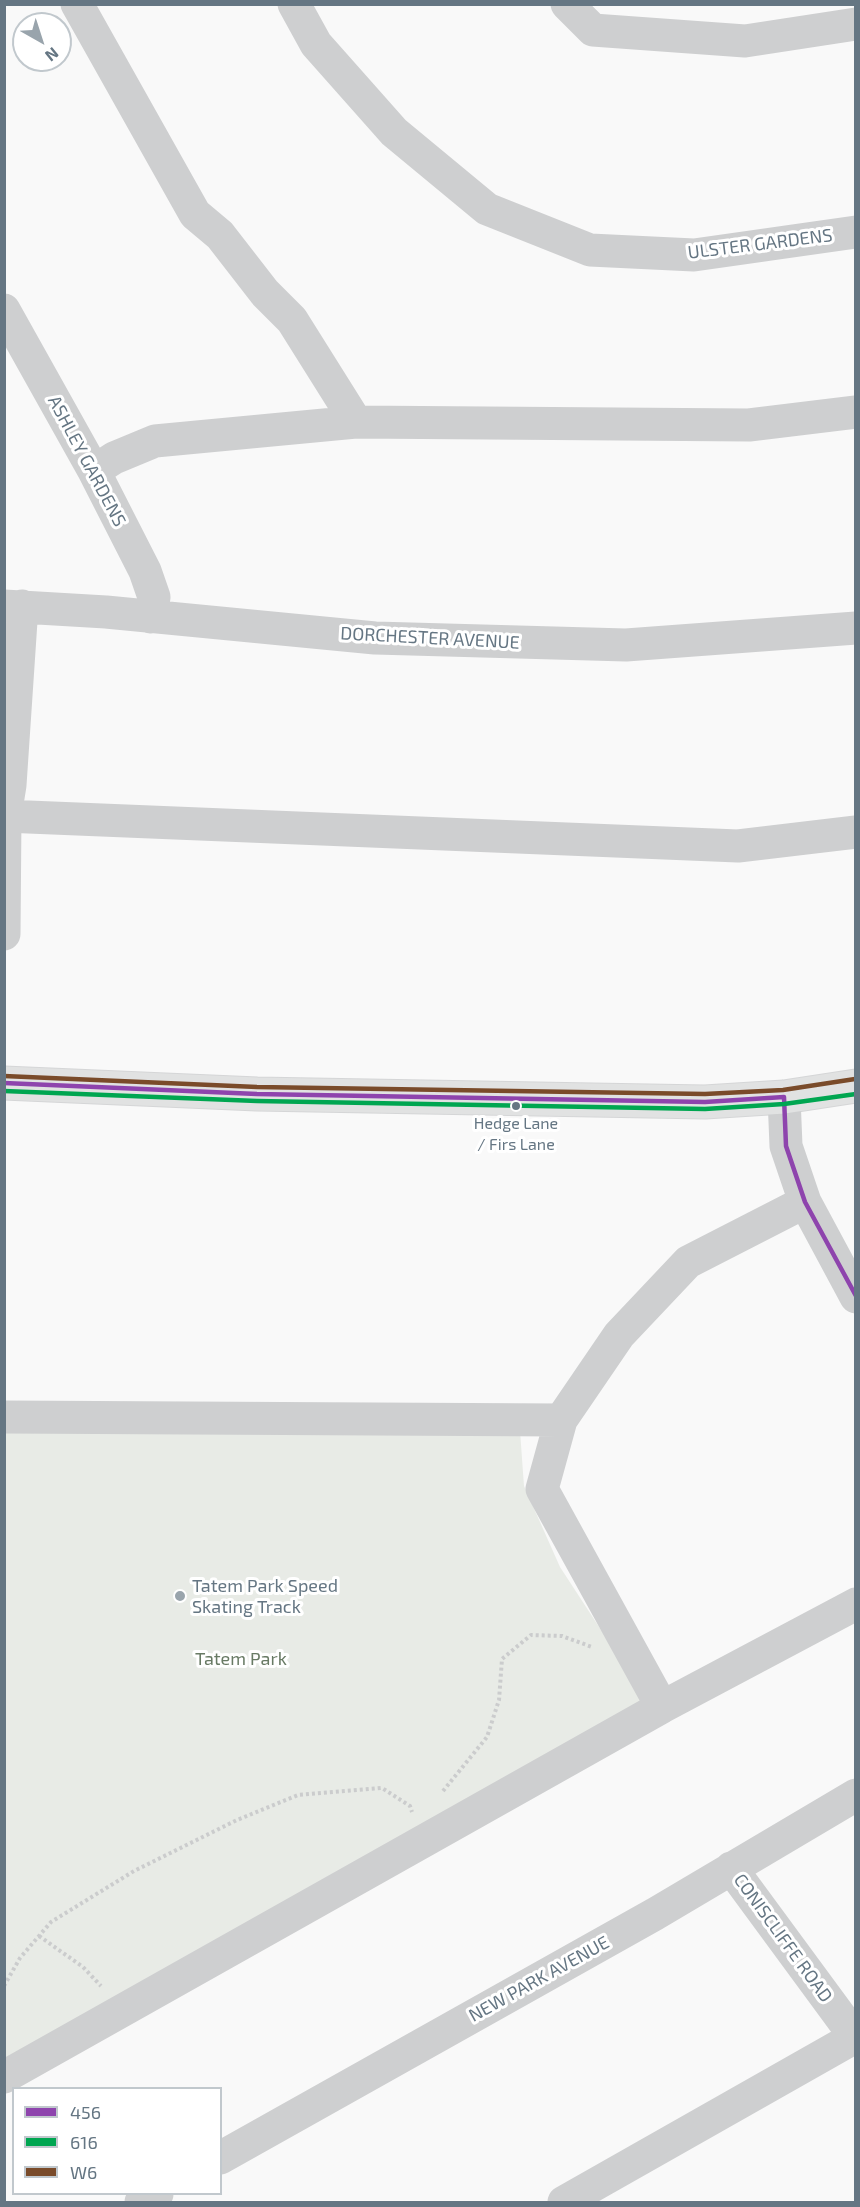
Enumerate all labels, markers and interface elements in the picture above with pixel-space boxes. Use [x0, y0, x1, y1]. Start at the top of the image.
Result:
north arrow [12, 12, 72, 72]
text: N [42, 44, 63, 66]
street label: ULSTER GARDENS [686, 224, 834, 264]
street label: ASHLEY GARDENS [43, 392, 131, 530]
street label: DORCHESTER AVENUE [340, 623, 520, 653]
marker: Hedge Lane / Firs Lane [510, 1100, 522, 1112]
place label: Hedge Lane / Firs Lane [474, 1114, 558, 1152]
place label: Tatem Park Speed Skating Track [192, 1575, 338, 1618]
marker: Tatem Park Speed Skating Track [173, 1589, 187, 1603]
park label: Tatem Park [195, 1648, 287, 1670]
street label: CONISCLIFFE ROAD [729, 1870, 837, 2006]
street label: NEW PARK AVENUE [465, 1931, 613, 2027]
legend [12, 2087, 222, 2195]
text: 456 [70, 2101, 101, 2123]
text: 616 [70, 2131, 98, 2153]
text: W6 [70, 2161, 97, 2183]

